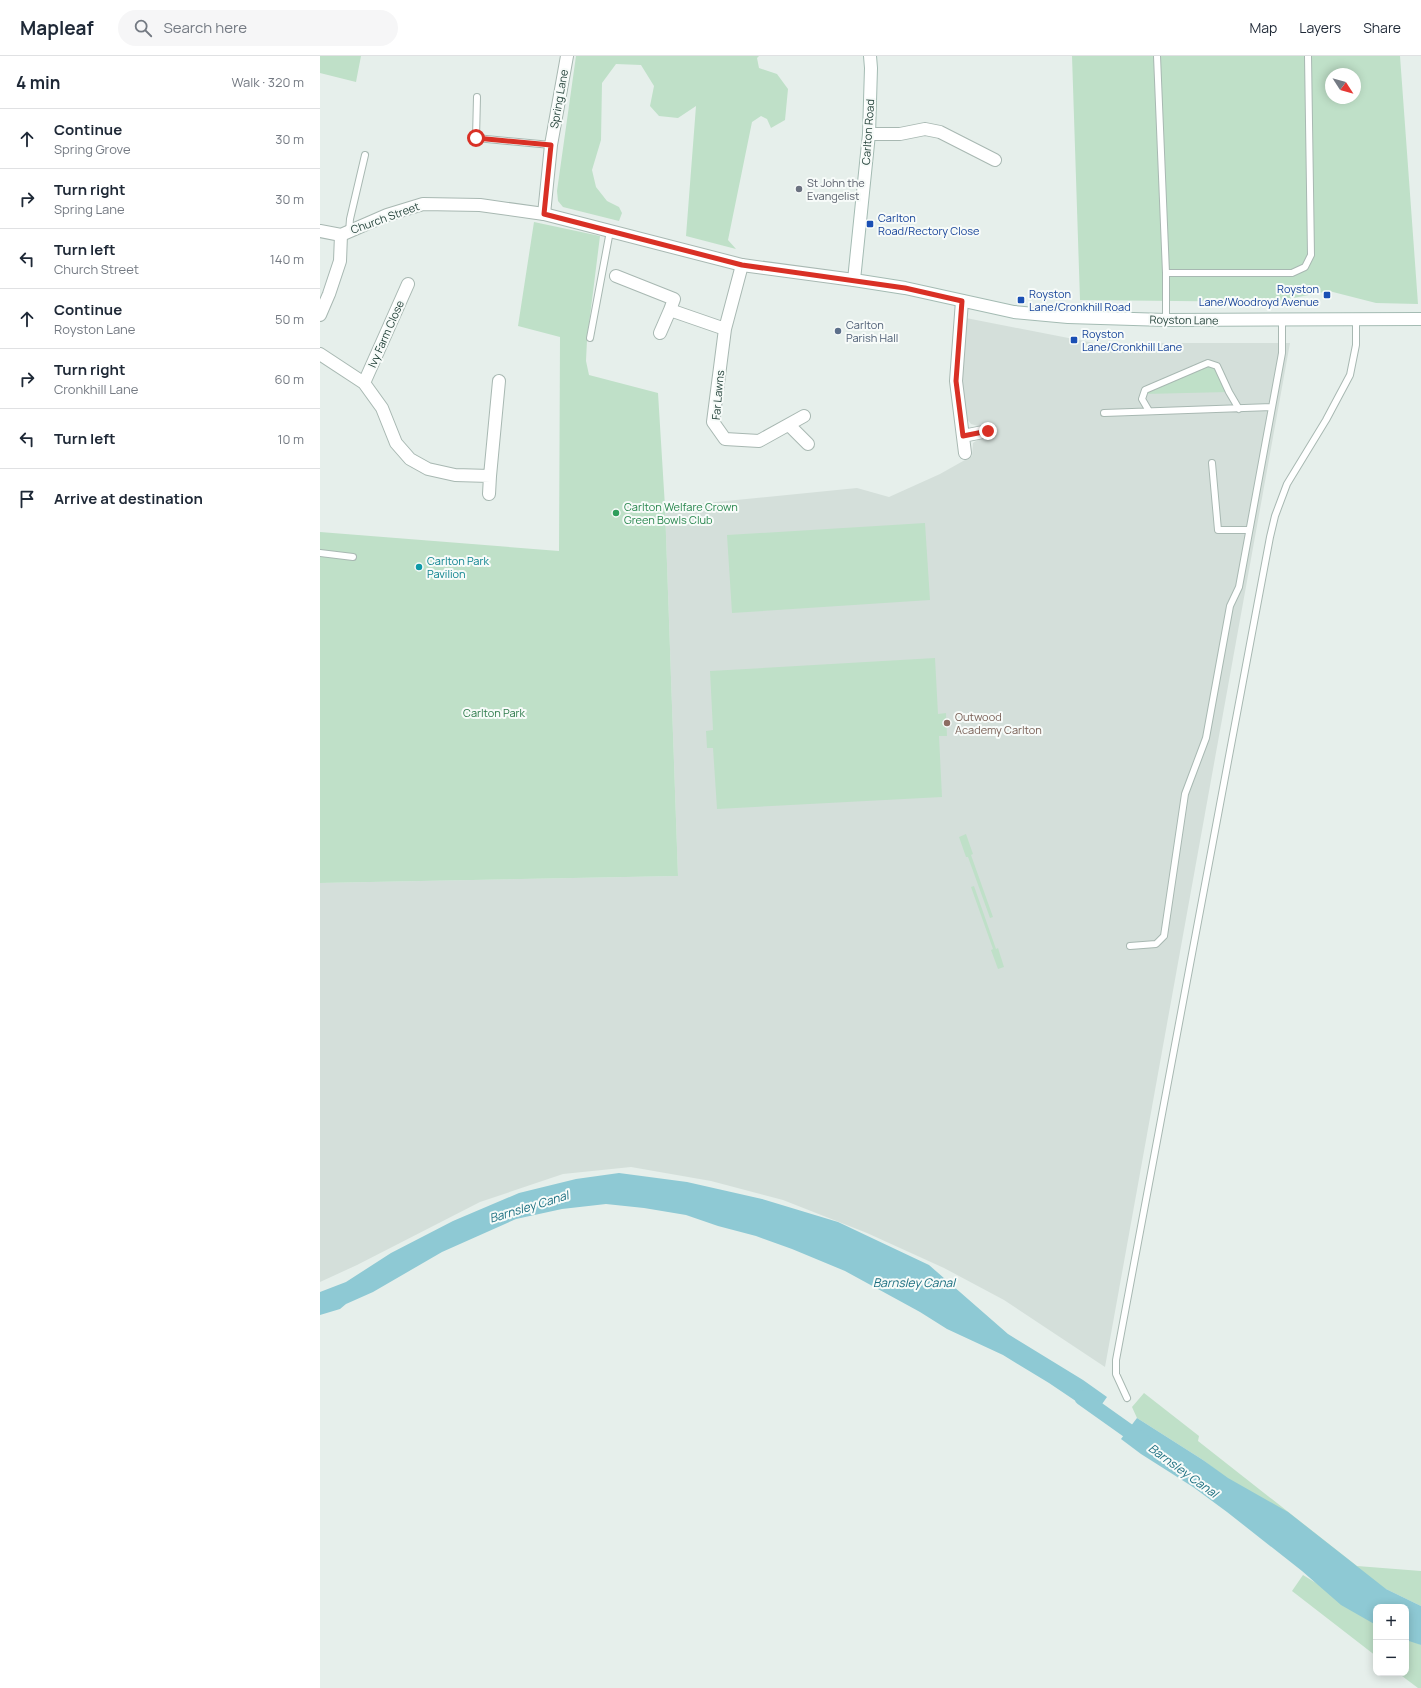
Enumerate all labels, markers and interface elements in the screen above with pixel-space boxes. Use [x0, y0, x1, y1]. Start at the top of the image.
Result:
search box [118, 10, 398, 46]
text: Mapleaf [20, 15, 94, 41]
icon: search [132, 17, 154, 39]
text: Search here [164, 17, 247, 38]
text: Map [1249, 18, 1277, 37]
text: Layers [1299, 18, 1341, 37]
text: Share [1363, 18, 1401, 37]
street label: Spring Lane [546, 68, 571, 130]
north arrow [1325, 68, 1361, 104]
text: 4 min [16, 71, 60, 94]
text: Walk · 320 m [231, 73, 304, 91]
street label: Carlton Road [858, 99, 877, 165]
text: Continue [54, 119, 122, 140]
icon: ahead [16, 128, 38, 150]
route start [467, 129, 485, 147]
text: 30 m [275, 130, 304, 148]
text: Spring Grove [54, 140, 131, 158]
place label: St John the Evangelist [807, 175, 865, 203]
text: Turn right [54, 179, 125, 200]
marker: St John the Evangelist [794, 184, 804, 194]
icon: right [16, 188, 38, 210]
text: 30 m [275, 190, 304, 208]
street label: Church Street [348, 198, 421, 237]
text: Spring Lane [54, 200, 125, 218]
place label: Carlton Road/Rectory Close [878, 210, 980, 238]
marker: Carlton Road/Rectory Close [865, 219, 875, 229]
text: Turn left [54, 239, 116, 260]
icon: left [16, 248, 38, 270]
text: 140 m [270, 250, 304, 268]
text: Church Street [54, 260, 139, 278]
place label: Royston Lane/Woodroyd Avenue [1199, 281, 1320, 309]
place label: Royston Lane/Cronkhill Road [1029, 286, 1131, 314]
marker: Royston Lane/Woodroyd Avenue [1322, 290, 1332, 300]
marker: Royston Lane/Cronkhill Road [1016, 295, 1026, 305]
street label: Ivy Farm Close [364, 297, 407, 370]
text: Continue [54, 299, 122, 320]
icon: ahead [16, 308, 38, 330]
text: 50 m [275, 310, 304, 328]
street label: Royston Lane [1149, 311, 1219, 328]
place label: Carlton Parish Hall [846, 317, 898, 345]
text: Royston Lane [54, 320, 135, 338]
marker: Carlton Parish Hall [833, 326, 843, 336]
place label: Royston Lane/Cronkhill Lane [1082, 326, 1183, 354]
marker: Royston Lane/Cronkhill Lane [1069, 335, 1079, 345]
text: Turn right [54, 359, 125, 380]
icon: right [16, 368, 38, 390]
street label: Far Lawns [708, 369, 727, 420]
text: 60 m [274, 370, 304, 388]
text: Cronkhill Lane [54, 380, 138, 398]
route end [979, 422, 997, 440]
icon: left [16, 428, 38, 450]
text: Turn left [54, 428, 116, 449]
text: 10 m [277, 430, 304, 448]
icon: arrive [16, 488, 38, 510]
text: Arrive at destination [54, 488, 203, 509]
place label: Carlton Welfare Crown Green Bowls Club [624, 499, 738, 527]
marker: Carlton Welfare Crown Green Bowls Club [611, 508, 621, 518]
place label: Carlton Park Pavilion [427, 553, 489, 581]
marker: Carlton Park Pavilion [414, 562, 424, 572]
park label: Carlton Park [463, 705, 525, 720]
place label: Outwood Academy Carlton [955, 709, 1042, 737]
marker: Outwood Academy Carlton [942, 718, 952, 728]
water label: Barnsley Canal [487, 1186, 573, 1227]
water label: Barnsley Canal [873, 1274, 957, 1291]
water label: Barnsley Canal [1145, 1440, 1223, 1503]
map controls [1373, 1604, 1409, 1676]
button: + [1373, 1604, 1409, 1640]
button: − [1373, 1640, 1409, 1676]

